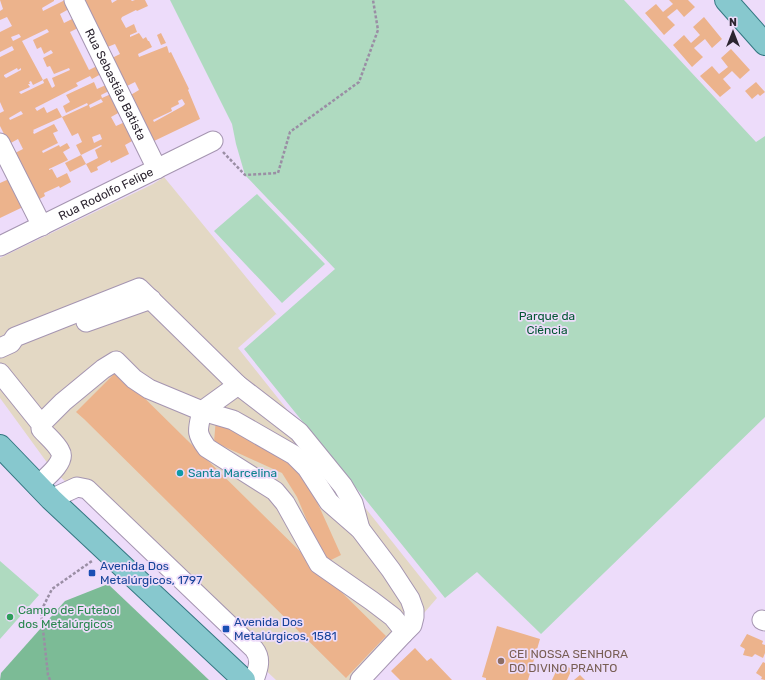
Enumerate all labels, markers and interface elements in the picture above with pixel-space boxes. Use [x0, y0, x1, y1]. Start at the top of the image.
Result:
north arrow [713, 12, 753, 52]
text: N [729, 16, 737, 29]
street label: Rua Sebastião Batista [82, 26, 149, 142]
street label: Rua Rodolfo Felipe [56, 164, 156, 223]
park label: Parque da Ciência [519, 309, 575, 337]
place label: Santa Marcelina [188, 466, 277, 480]
marker: Santa Marcelina [175, 468, 185, 478]
place label: Avenida Dos Metalúrgicos, 1797 [100, 559, 202, 587]
marker: Avenida Dos Metalúrgicos, 1797 [87, 568, 97, 578]
place label: Campo de Futebol dos Metalúrgicos [18, 603, 120, 631]
marker: Campo de Futebol dos Metalúrgicos [5, 612, 15, 622]
place label: Avenida Dos Metalúrgicos, 1581 [234, 615, 337, 643]
marker: Avenida Dos Metalúrgicos, 1581 [221, 624, 231, 634]
place label: CEI NOSSA SENHORA DO DIVINO PRANTO [509, 647, 628, 675]
marker: CEI NOSSA SENHORA DO DIVINO PRANTO [496, 656, 506, 666]

